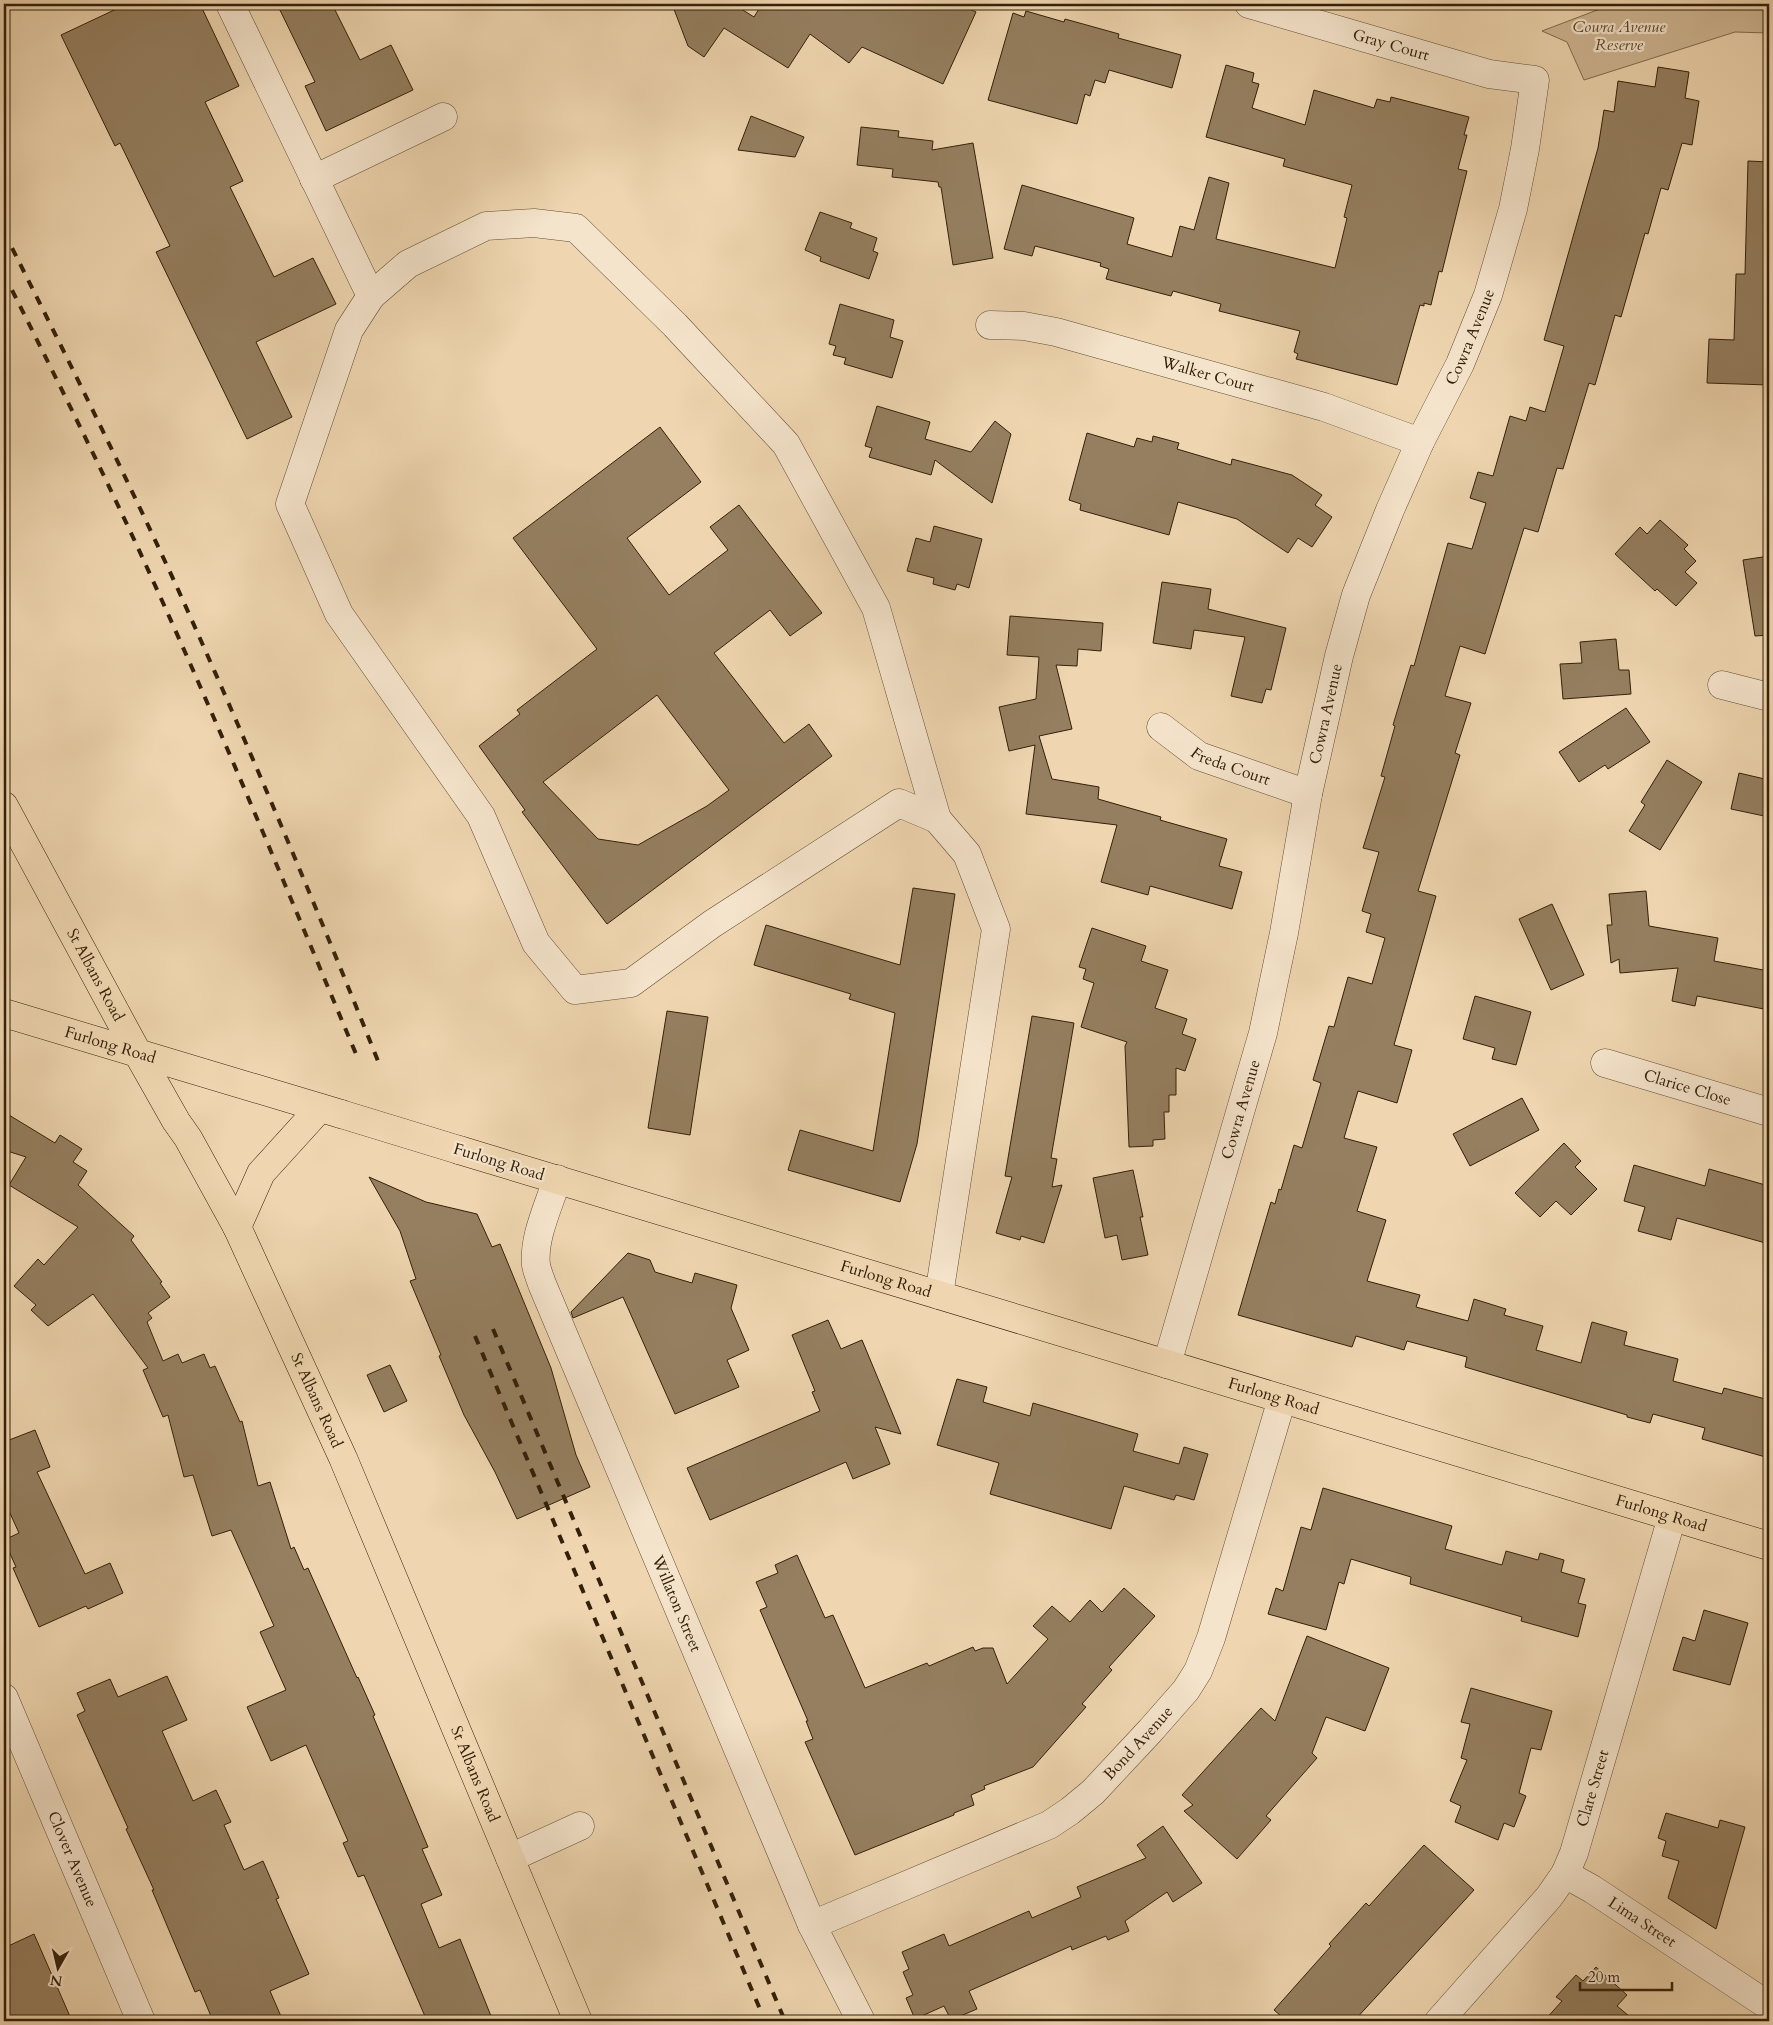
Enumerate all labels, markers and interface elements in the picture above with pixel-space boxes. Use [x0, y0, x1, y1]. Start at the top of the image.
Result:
park label: Cowra Avenue Reserve [1572, 16, 1666, 56]
street label: Gray Court [1350, 24, 1432, 66]
street label: Cowra Avenue [1440, 286, 1500, 389]
street label: Walker Court [1158, 351, 1256, 398]
street label: Cowra Avenue [1304, 661, 1348, 766]
street label: Freda Court [1186, 742, 1273, 791]
street label: St Albans Road [61, 925, 130, 1026]
street label: Furlong Road [62, 1021, 159, 1069]
street label: Cowra Avenue [1216, 1057, 1266, 1162]
street label: Clarice Close [1641, 1064, 1734, 1111]
street label: Furlong Road [451, 1138, 548, 1186]
street label: Furlong Road [838, 1255, 935, 1303]
street label: St Albans Road [285, 1349, 348, 1452]
street label: Furlong Road [1225, 1372, 1322, 1421]
street label: Furlong Road [1613, 1489, 1710, 1538]
street label: Willaton Street [646, 1551, 707, 1655]
street label: Bond Avenue [1099, 1701, 1178, 1785]
street label: St Albans Road [445, 1723, 505, 1826]
street label: Clare Street [1571, 1747, 1615, 1829]
street label: Clover Avenue [42, 1808, 102, 1911]
street label: Lima Street [1604, 1892, 1681, 1953]
north arrow [32, 1942, 82, 1992]
scale bar [1580, 1960, 1673, 1992]
text: 20 m [1588, 1967, 1620, 1987]
text: N [49, 1970, 64, 1991]

